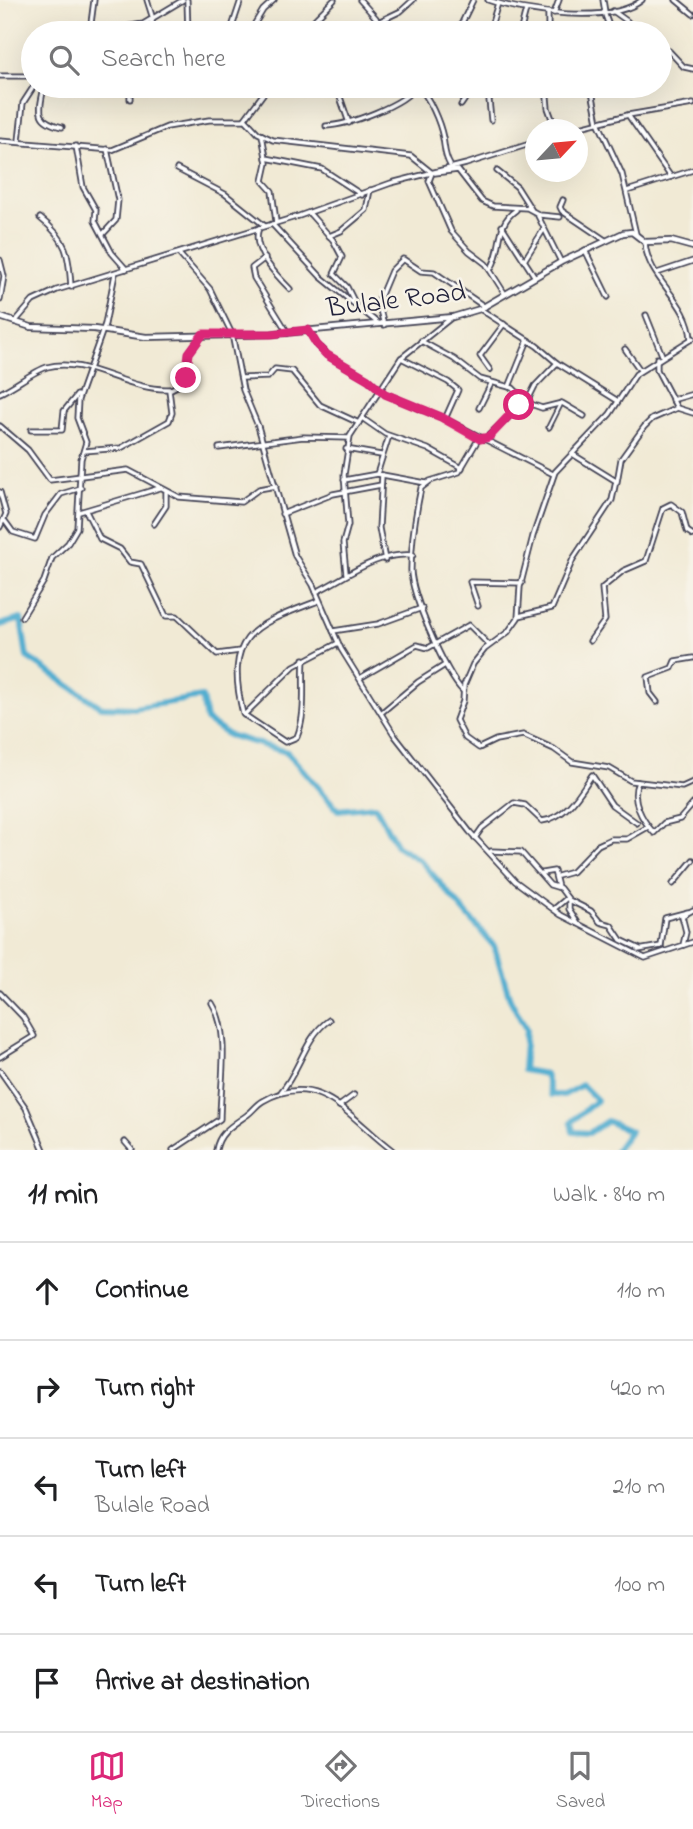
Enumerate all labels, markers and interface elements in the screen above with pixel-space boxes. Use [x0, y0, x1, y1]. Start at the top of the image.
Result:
search box [21, 21, 672, 98]
icon: search [45, 41, 83, 79]
text: Search here [101, 41, 226, 79]
north arrow [525, 119, 588, 182]
street label: Bulale Road [324, 273, 469, 330]
route end [170, 362, 201, 393]
route start [503, 389, 534, 420]
text: 11 min [28, 1174, 98, 1218]
text: Walk · 840 m [553, 1179, 665, 1212]
icon: ahead [28, 1272, 66, 1310]
text: Continue [95, 1272, 188, 1310]
text: 110 m [617, 1275, 665, 1308]
icon: right [28, 1370, 66, 1408]
text: Turn right [95, 1370, 195, 1408]
text: 420 m [611, 1373, 665, 1406]
text: Turn left [95, 1452, 186, 1490]
icon: left [28, 1468, 66, 1506]
text: 210 m [613, 1471, 665, 1504]
text: Bulale Road [95, 1490, 210, 1523]
icon: left [28, 1566, 66, 1604]
text: Turn left [95, 1566, 186, 1604]
text: 100 m [614, 1569, 665, 1602]
icon: arrive [28, 1664, 66, 1702]
text: Arrive at destination [95, 1664, 310, 1702]
tab: Map [88, 1747, 126, 1816]
tab: Directions [301, 1747, 380, 1816]
tab: Saved [556, 1747, 605, 1816]

